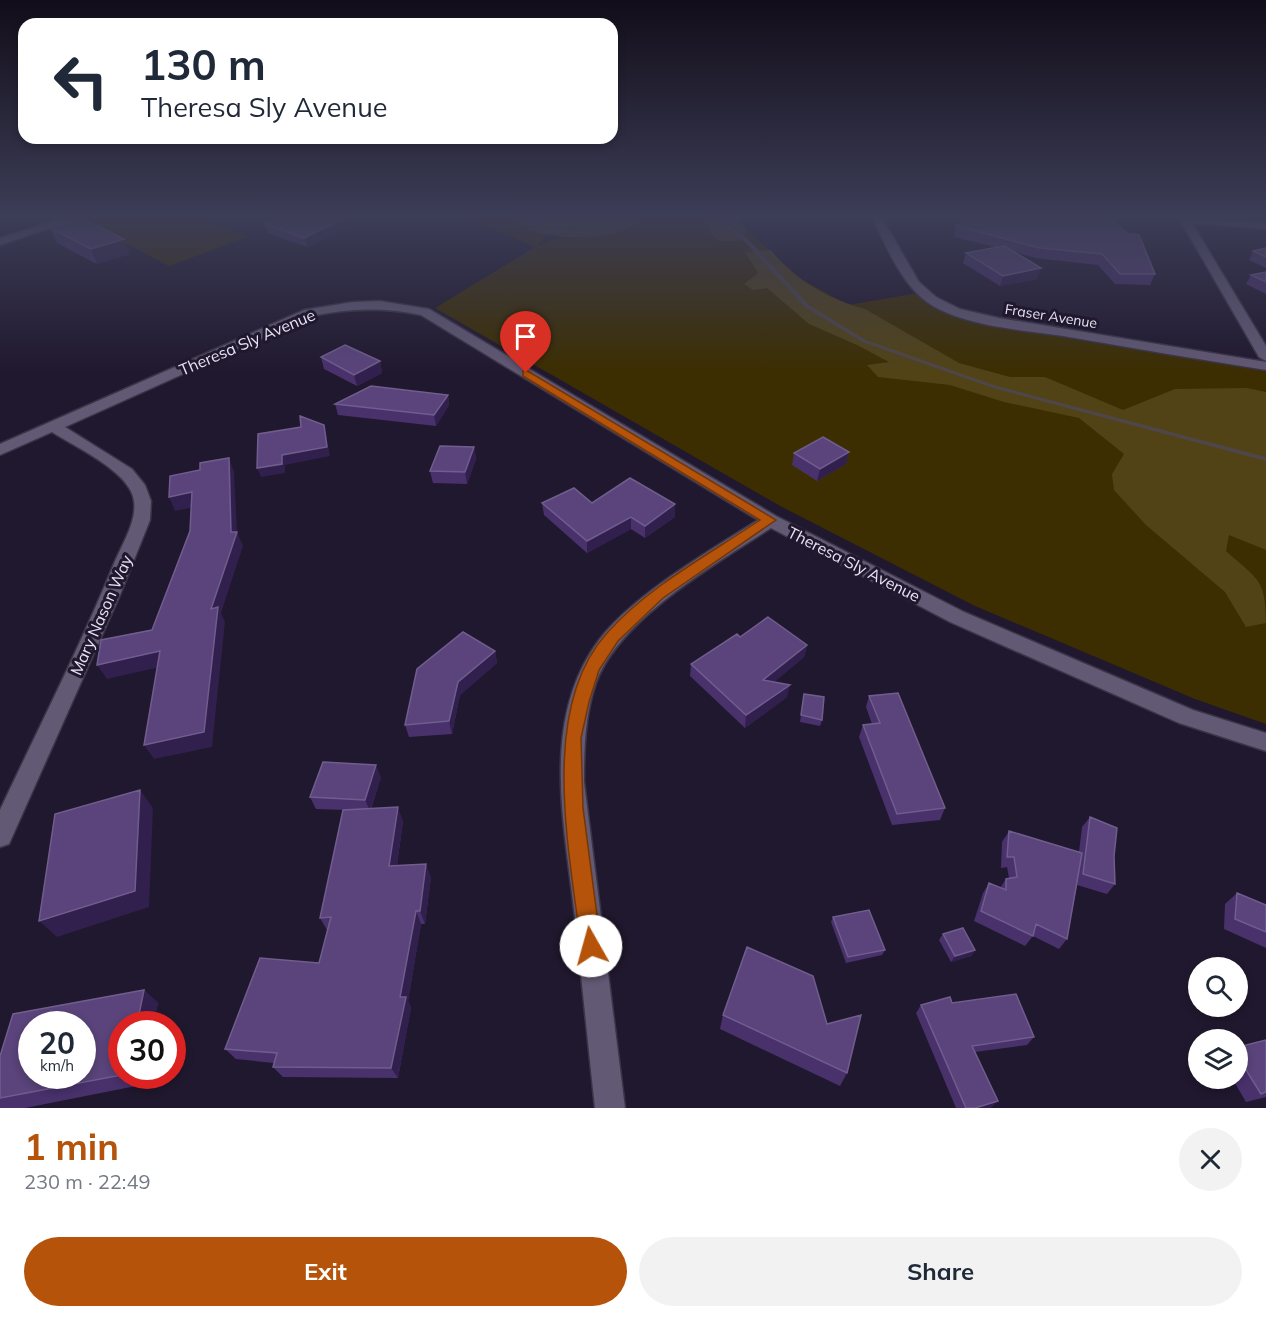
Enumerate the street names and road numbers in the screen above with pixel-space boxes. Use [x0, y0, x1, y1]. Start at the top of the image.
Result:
street label: Fraser Avenue [1004, 300, 1098, 332]
street label: Theresa Sly Avenue [176, 304, 318, 380]
street label: Theresa Sly Avenue [784, 522, 924, 606]
street label: Mary Nason Way [66, 551, 137, 678]

